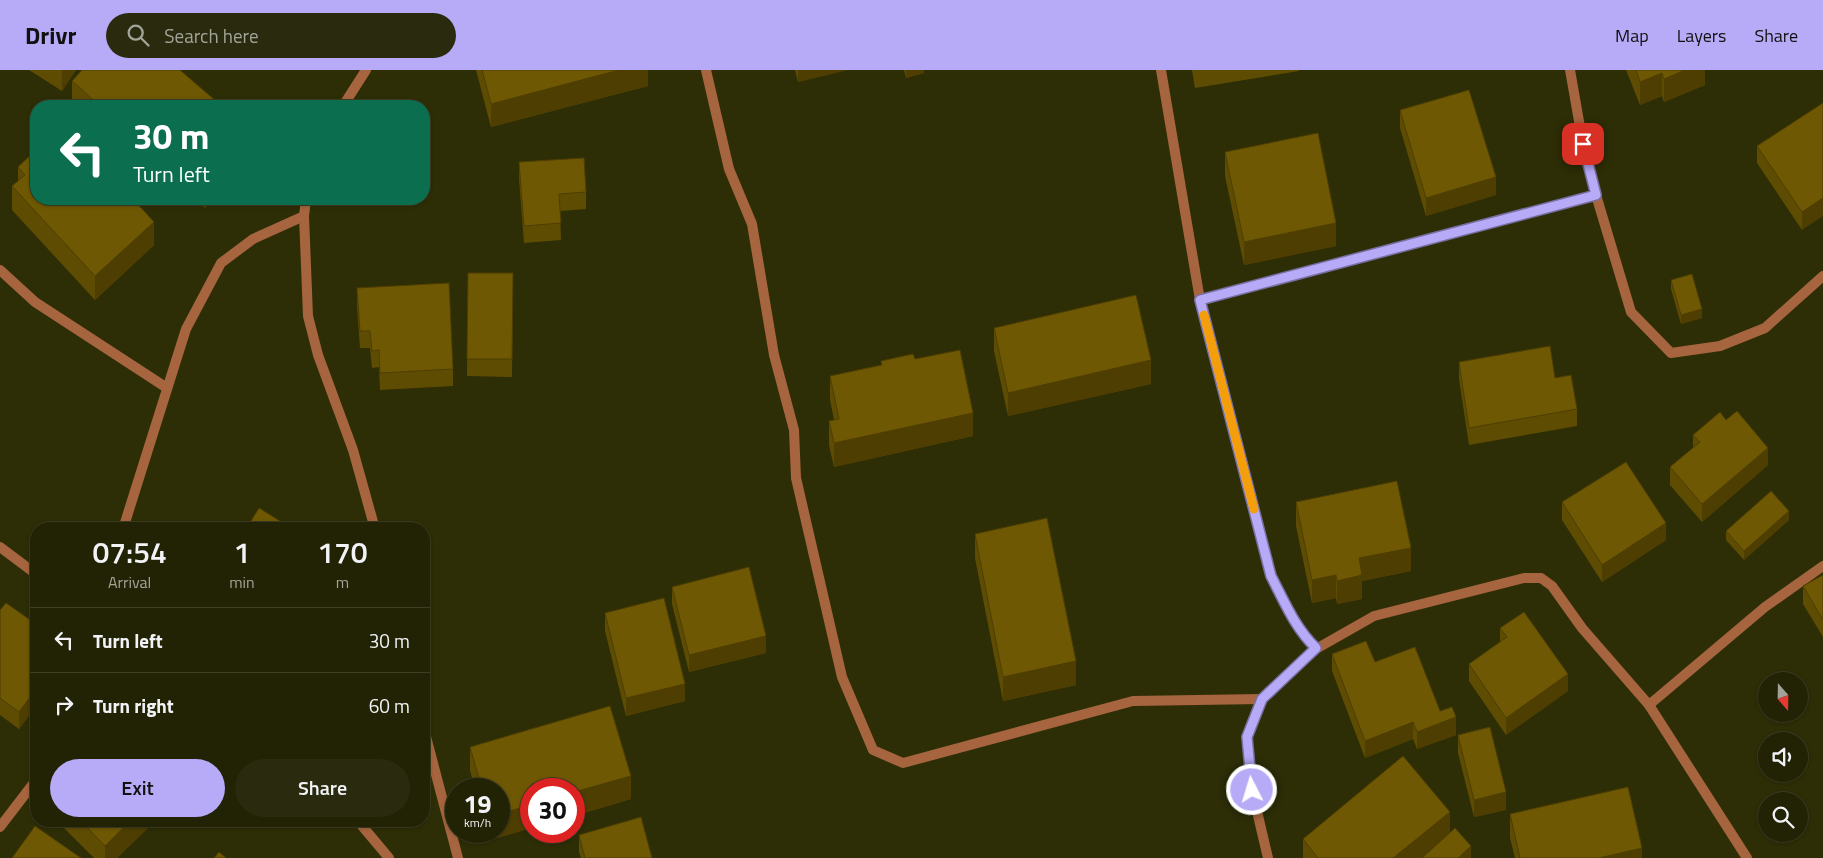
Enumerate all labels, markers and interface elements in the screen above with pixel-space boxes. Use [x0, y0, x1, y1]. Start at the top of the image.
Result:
search box [106, 13, 456, 58]
text: Drivr [25, 17, 76, 53]
icon: search [124, 21, 152, 49]
text: Search here [164, 21, 259, 50]
text: Map [1615, 22, 1649, 49]
text: Layers [1677, 22, 1726, 49]
text: Share [1754, 22, 1798, 49]
text: 30 m [133, 109, 209, 163]
icon: left [50, 120, 115, 185]
pin [1562, 123, 1604, 165]
icon: arrive [1569, 130, 1597, 158]
text: Turn left [133, 157, 210, 191]
text: 07:54 [92, 529, 167, 575]
text: 1 [234, 529, 250, 575]
text: 170 [317, 529, 368, 575]
text: Arrival [108, 570, 151, 594]
text: min [229, 570, 255, 594]
text: m [336, 570, 349, 594]
icon: left [50, 626, 78, 654]
text: Turn left [93, 626, 163, 655]
text: 30 m [369, 626, 410, 655]
north arrow [1758, 672, 1808, 722]
map controls [1758, 672, 1808, 842]
icon: right [50, 691, 78, 719]
text: Turn right [93, 691, 174, 720]
text: 60 m [369, 691, 410, 720]
button: sound [1758, 732, 1808, 782]
button: Exit [50, 759, 225, 817]
button: Share [235, 759, 410, 817]
position arrow [1225, 763, 1277, 815]
speed limit sign: 30 [520, 778, 585, 843]
text: 19 [463, 785, 492, 823]
button: search [1758, 792, 1808, 842]
text: km/h [464, 813, 491, 832]

